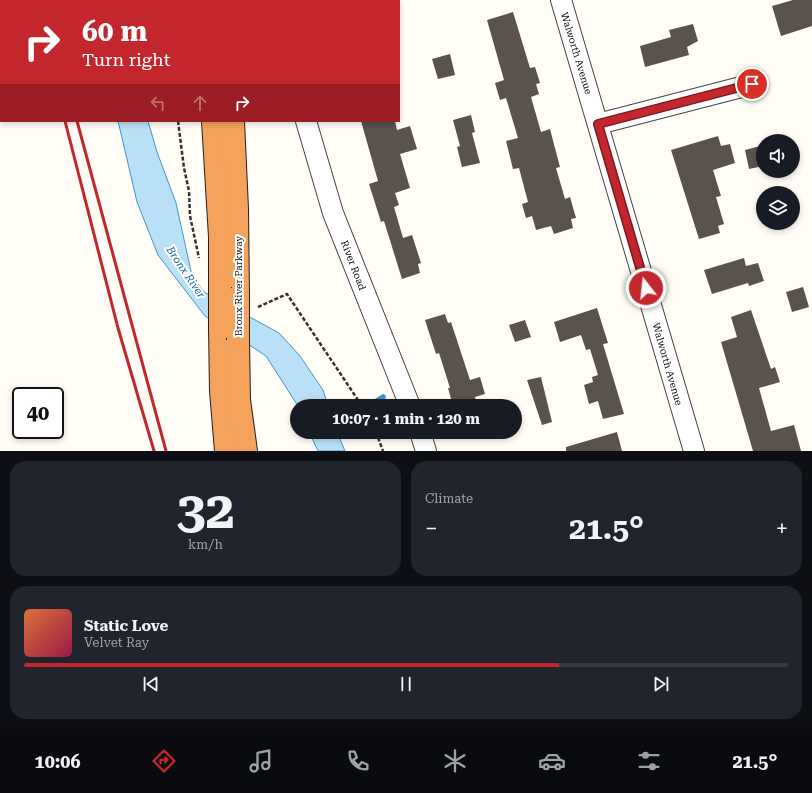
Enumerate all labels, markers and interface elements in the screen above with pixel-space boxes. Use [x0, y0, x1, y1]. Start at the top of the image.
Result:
street label: Walworth Avenue [559, 11, 594, 96]
text: 60 m [82, 15, 147, 48]
icon: right [16, 16, 68, 68]
text: Turn right [82, 49, 170, 70]
pin [735, 67, 769, 101]
icon: arrive [741, 73, 763, 95]
icon: left [147, 92, 169, 114]
icon: ahead [189, 92, 211, 114]
icon: right [231, 92, 253, 114]
map controls [756, 134, 800, 230]
button: sound [756, 134, 800, 178]
button: layers [756, 186, 800, 230]
street label: Bronx River Parkway [233, 236, 244, 336]
street label: River Road [339, 239, 368, 292]
water label: Bronx River [163, 243, 208, 301]
position arrow [625, 267, 667, 309]
street label: Walworth Avenue [650, 322, 685, 407]
speed limit sign: 40 [12, 387, 64, 439]
text: 10:07 · 1 min · 120 m [332, 410, 480, 428]
text: 32 [176, 480, 235, 541]
text: Climate [425, 491, 473, 506]
text: 21.5° [569, 511, 644, 546]
text: − [425, 516, 437, 541]
text: + [776, 516, 788, 541]
text: km/h [188, 537, 223, 552]
text: Static Love [84, 617, 168, 635]
text: Velvet Ray [84, 635, 149, 650]
icon: previous [140, 673, 162, 695]
icon: pause [395, 673, 417, 695]
icon: next [650, 673, 672, 695]
icon: directions [150, 747, 178, 775]
icon: music [247, 747, 275, 775]
icon: phone [344, 747, 372, 775]
icon: climate [441, 747, 469, 775]
icon: car [538, 747, 566, 775]
icon: filters [635, 747, 663, 775]
text: 10:06 [35, 751, 81, 772]
text: 21.5° [733, 751, 777, 772]

